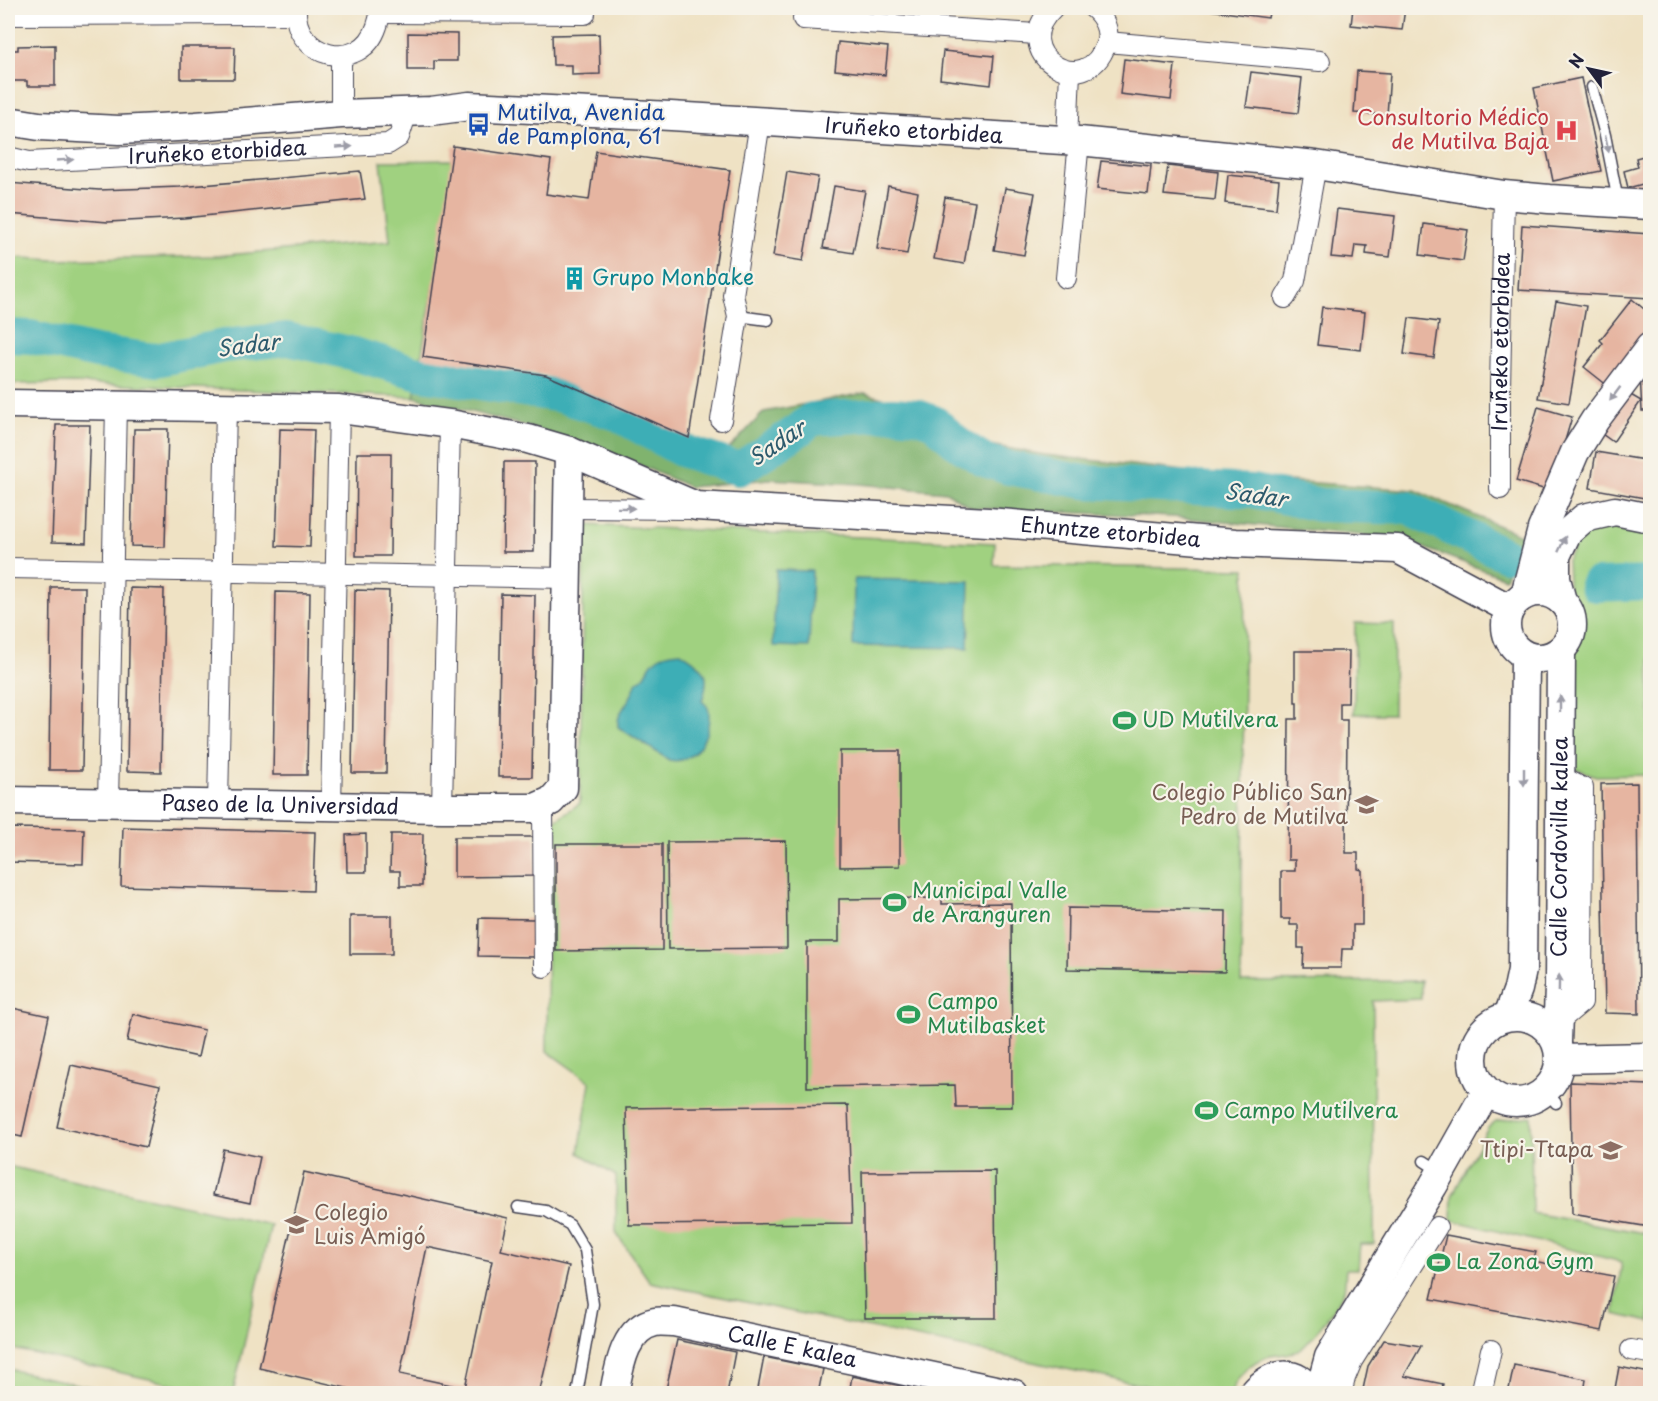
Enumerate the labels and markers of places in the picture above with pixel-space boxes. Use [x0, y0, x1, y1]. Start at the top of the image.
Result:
place label: Mutilva, Avenida de Pamplona, 61 [497, 95, 665, 151]
place label: Consultorio Médico de Mutilva Baja [1357, 100, 1550, 156]
bus stop icon: Mutilva, Avenida de Pamplona, 61 [466, 112, 492, 138]
hospital icon: Consultorio Médico de Mutilva Baja [1554, 117, 1580, 143]
place label: Grupo Monbake [592, 260, 754, 292]
building icon: Grupo Monbake [561, 265, 587, 291]
place label: UD Mutilvera [1142, 702, 1278, 734]
sports icon: UD Mutilvera [1111, 707, 1137, 733]
place label: Colegio Público San Pedro de Mutilva [1152, 775, 1348, 831]
school or university icon: Colegio Público San Pedro de Mutilva [1353, 792, 1379, 818]
place label: Municipal Valle de Aranguren [912, 873, 1067, 929]
sports icon: Municipal Valle de Aranguren [881, 890, 907, 916]
place label: Campo Mutilbasket [927, 984, 1046, 1040]
sports icon: Campo Mutilbasket [896, 1001, 922, 1027]
place label: Campo Mutilvera [1224, 1093, 1399, 1125]
sports icon: Campo Mutilvera [1193, 1098, 1219, 1124]
place label: Ttipi-Ttapa [1479, 1132, 1594, 1164]
school or university icon: Ttipi-Ttapa [1598, 1137, 1624, 1163]
place label: Colegio Luis Amigó [314, 1195, 426, 1251]
school or university icon: Colegio Luis Amigó [283, 1212, 309, 1238]
place label: La Zona Gym [1456, 1244, 1594, 1276]
sports icon: La Zona Gym [1425, 1249, 1451, 1275]

